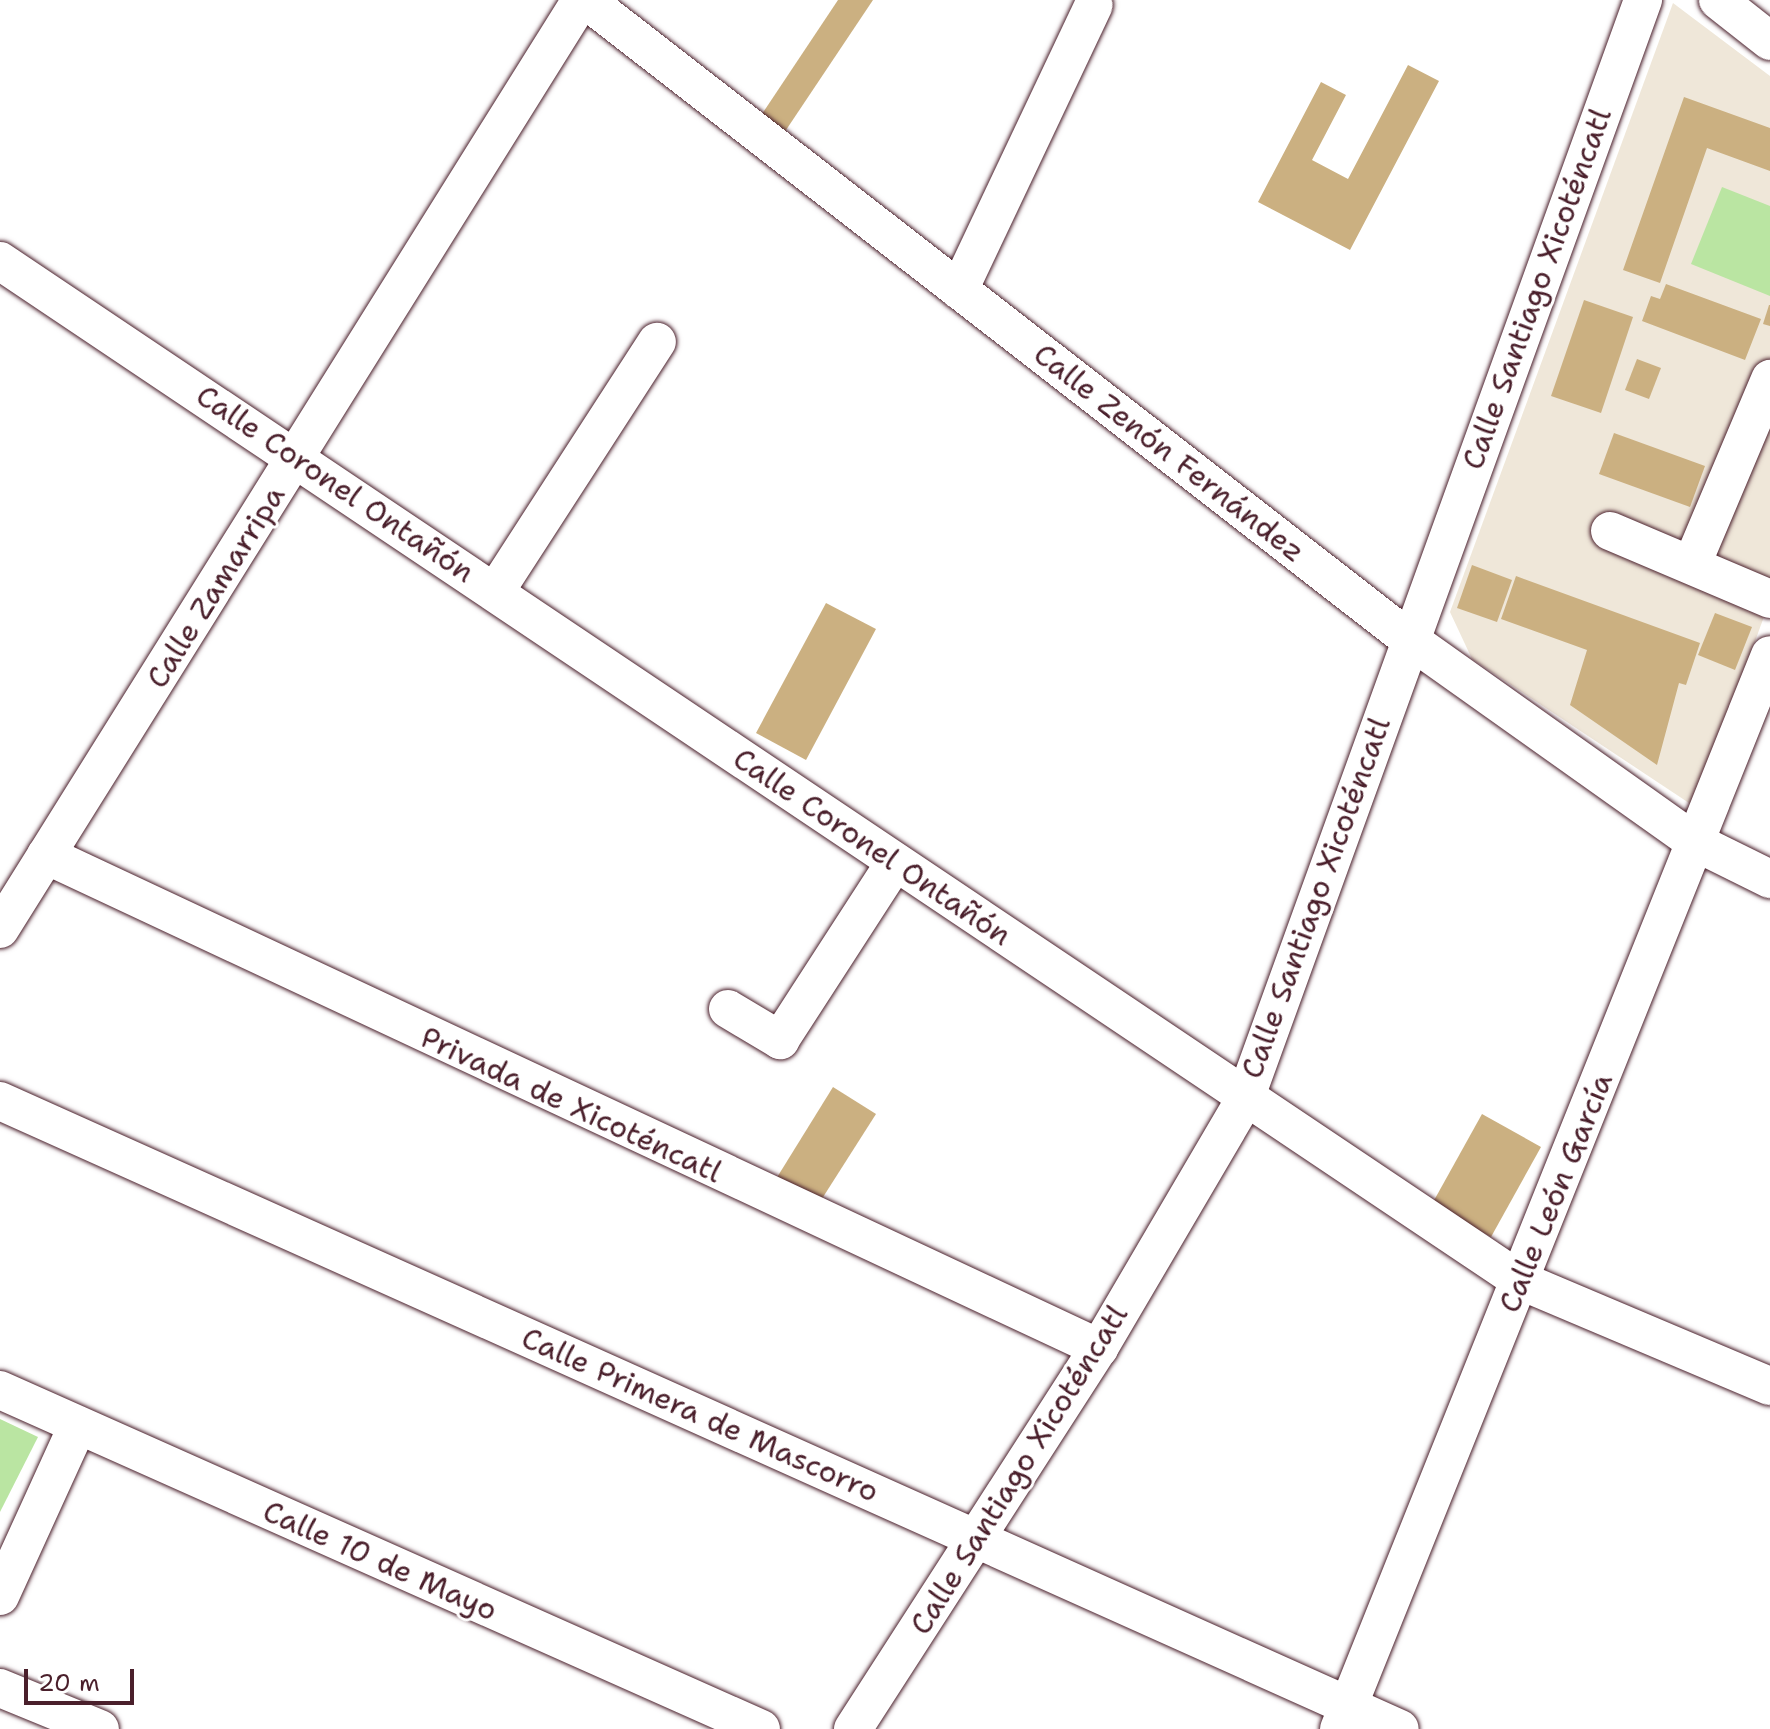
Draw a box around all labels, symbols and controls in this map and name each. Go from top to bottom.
street label: Calle Santiago Xicoténcatl [1455,104,1619,474]
street label: Calle Zenón Fernández [1026,336,1312,570]
street label: Calle Coronel Ontañón [189,378,481,590]
street label: Calle Zamarripa [139,479,293,695]
street label: Calle Santiago Xicoténcatl [1234,713,1398,1083]
street label: Calle Coronel Ontañón [726,741,1018,953]
street label: Privada de Xicoténcatl [415,1019,727,1191]
street label: Calle León García [1492,1068,1620,1318]
street label: Calle Santiago Xicoténcatl [903,1299,1135,1641]
street label: Calle Primera de Mascorro [516,1320,884,1510]
street label: Calle 10 de Mayo [257,1493,503,1629]
scale bar [28,1653,138,1703]
text: 20 m [38,1667,100,1699]

